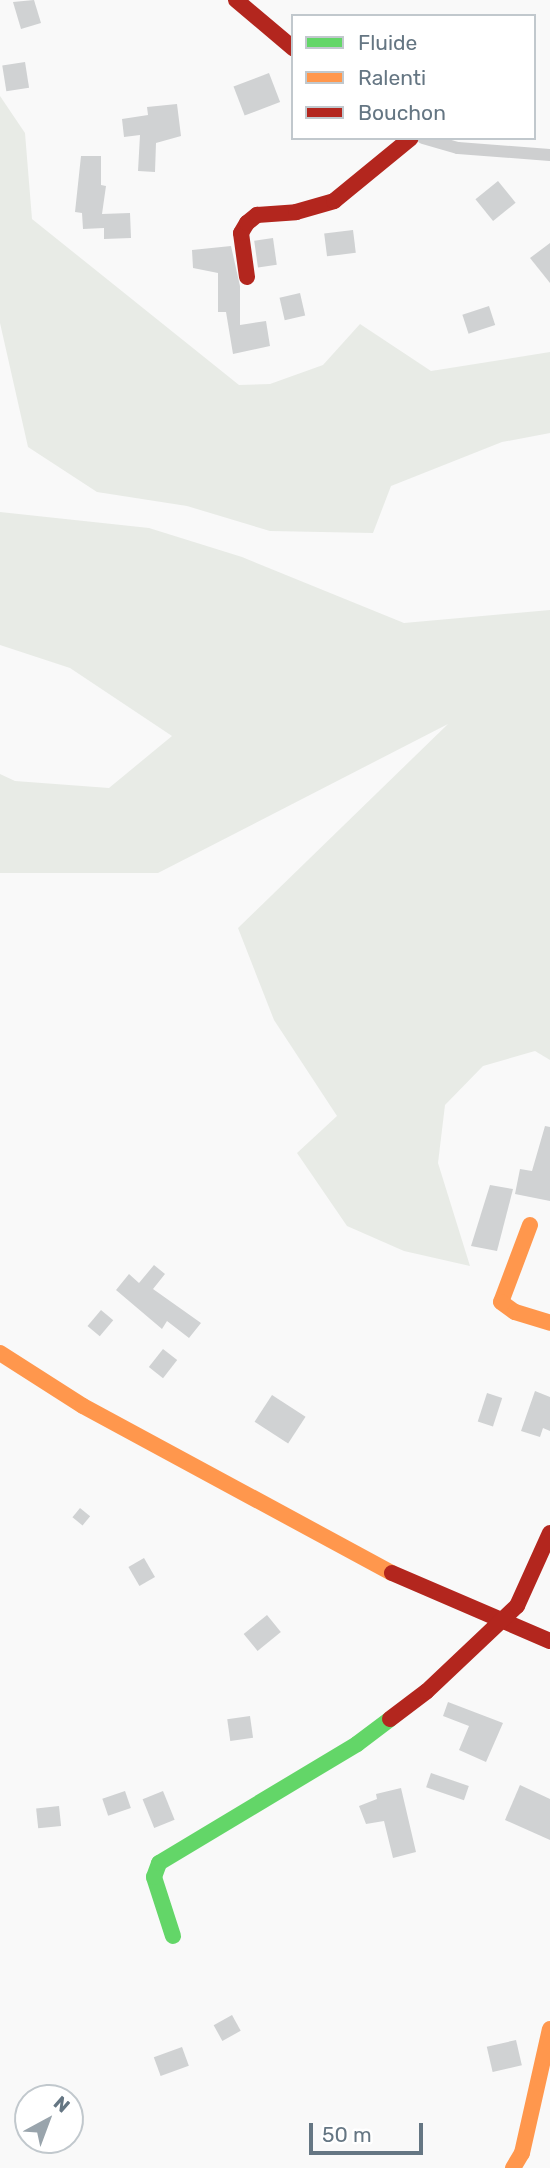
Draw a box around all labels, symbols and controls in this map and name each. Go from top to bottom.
legend [291,14,536,140]
text: Fluide [358,30,417,55]
text: Ralenti [358,65,426,90]
text: Bouchon [358,100,446,125]
north arrow [14,2084,84,2154]
text: N [49,2091,74,2117]
scale bar [312,2108,426,2152]
text: 50 m [322,2122,372,2147]

